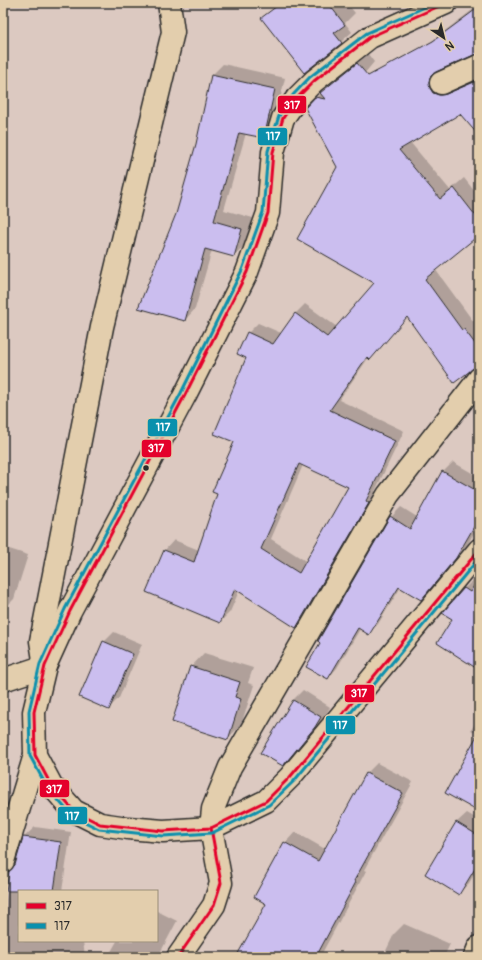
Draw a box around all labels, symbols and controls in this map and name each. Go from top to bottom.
north arrow [424,18,464,58]
text: N [442,38,456,54]
line badge: 317 [277,95,307,114]
text: 317 [284,99,300,112]
line badge: 117 [257,127,288,146]
text: 117 [266,130,280,143]
line badge: 117 [147,418,178,437]
text: 117 [156,421,170,434]
line badge: 317 [141,439,172,458]
text: 317 [148,442,164,455]
unlabelled marker [141,463,151,473]
line badge: 317 [344,684,375,703]
text: 317 [351,687,367,700]
line badge: 117 [325,715,356,735]
text: 117 [333,719,347,732]
line badge: 317 [39,779,70,798]
text: 317 [46,783,62,796]
line badge: 117 [57,806,88,825]
text: 117 [65,810,79,823]
legend [18,890,158,942]
text: 317 [54,899,72,914]
text: 117 [54,919,70,934]

